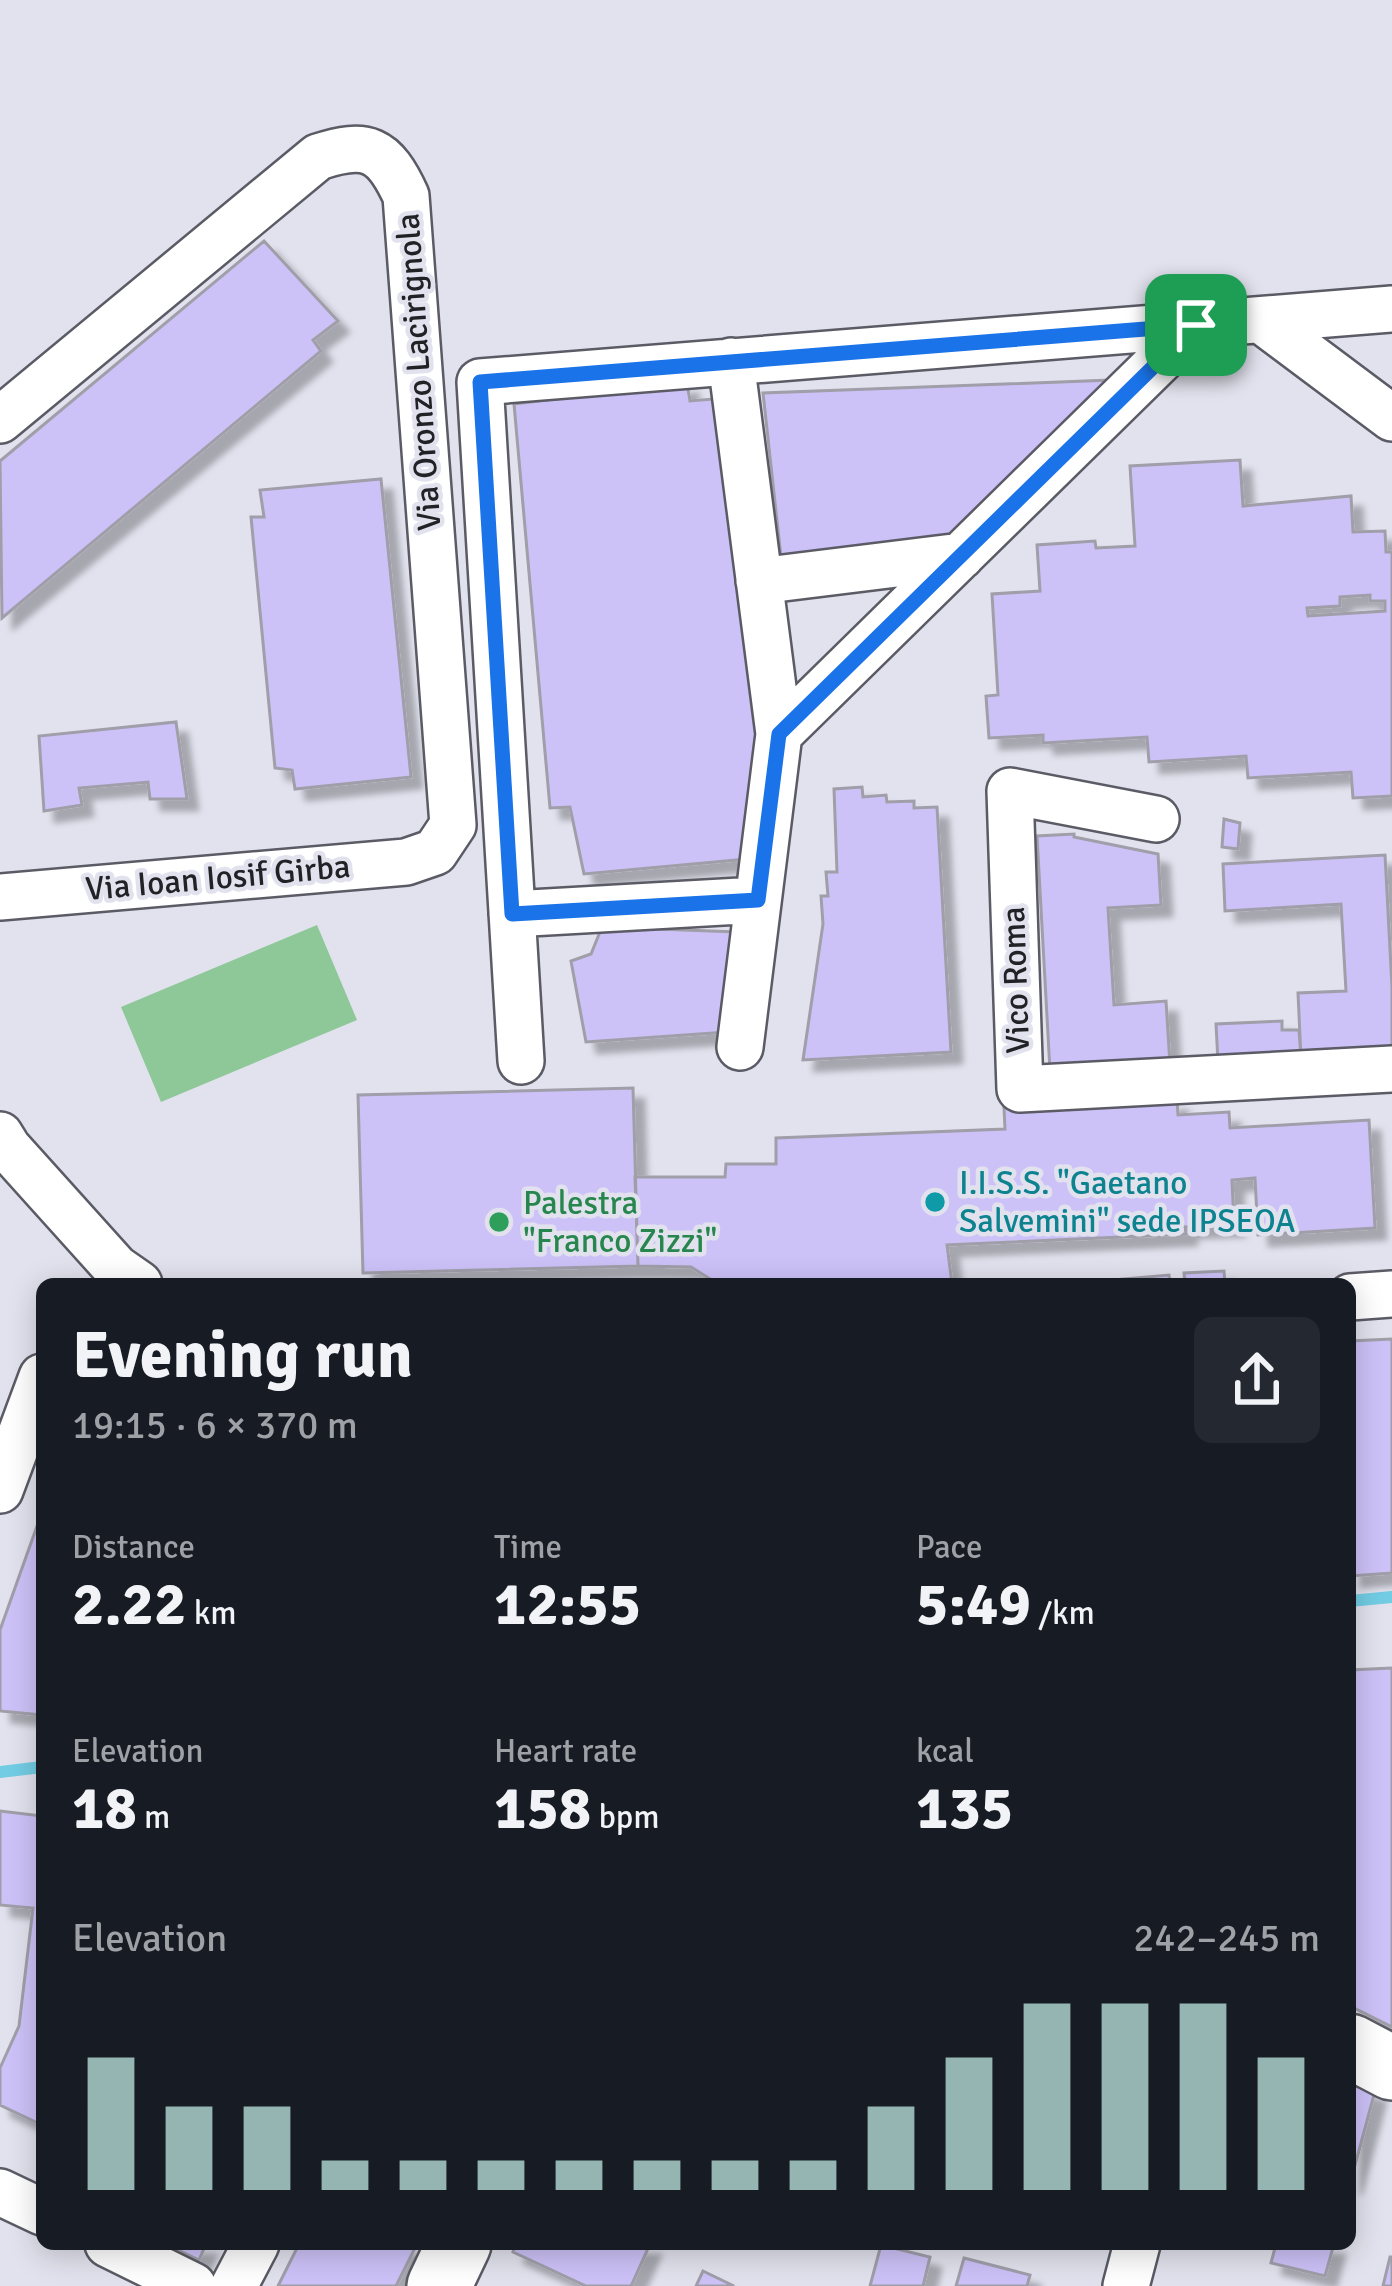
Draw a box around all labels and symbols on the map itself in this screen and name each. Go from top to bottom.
street label: Via Oronzo Lacirignola [387,212,451,532]
pin [1145,274,1247,376]
street label: Via Ioan Iosif Girba [84,846,352,910]
street label: Vico Roma [993,906,1039,1054]
place label: I.I.S.S. "Gaetano Salvemini" sede IPSEOA [959,1163,1296,1242]
place label: Palestra "Franco Zizzi" [523,1183,717,1262]
marker: I.I.S.S. "Gaetano Salvemini" sede IPSEOA [922,1189,948,1215]
marker: Palestra "Franco Zizzi" [486,1209,512,1235]

